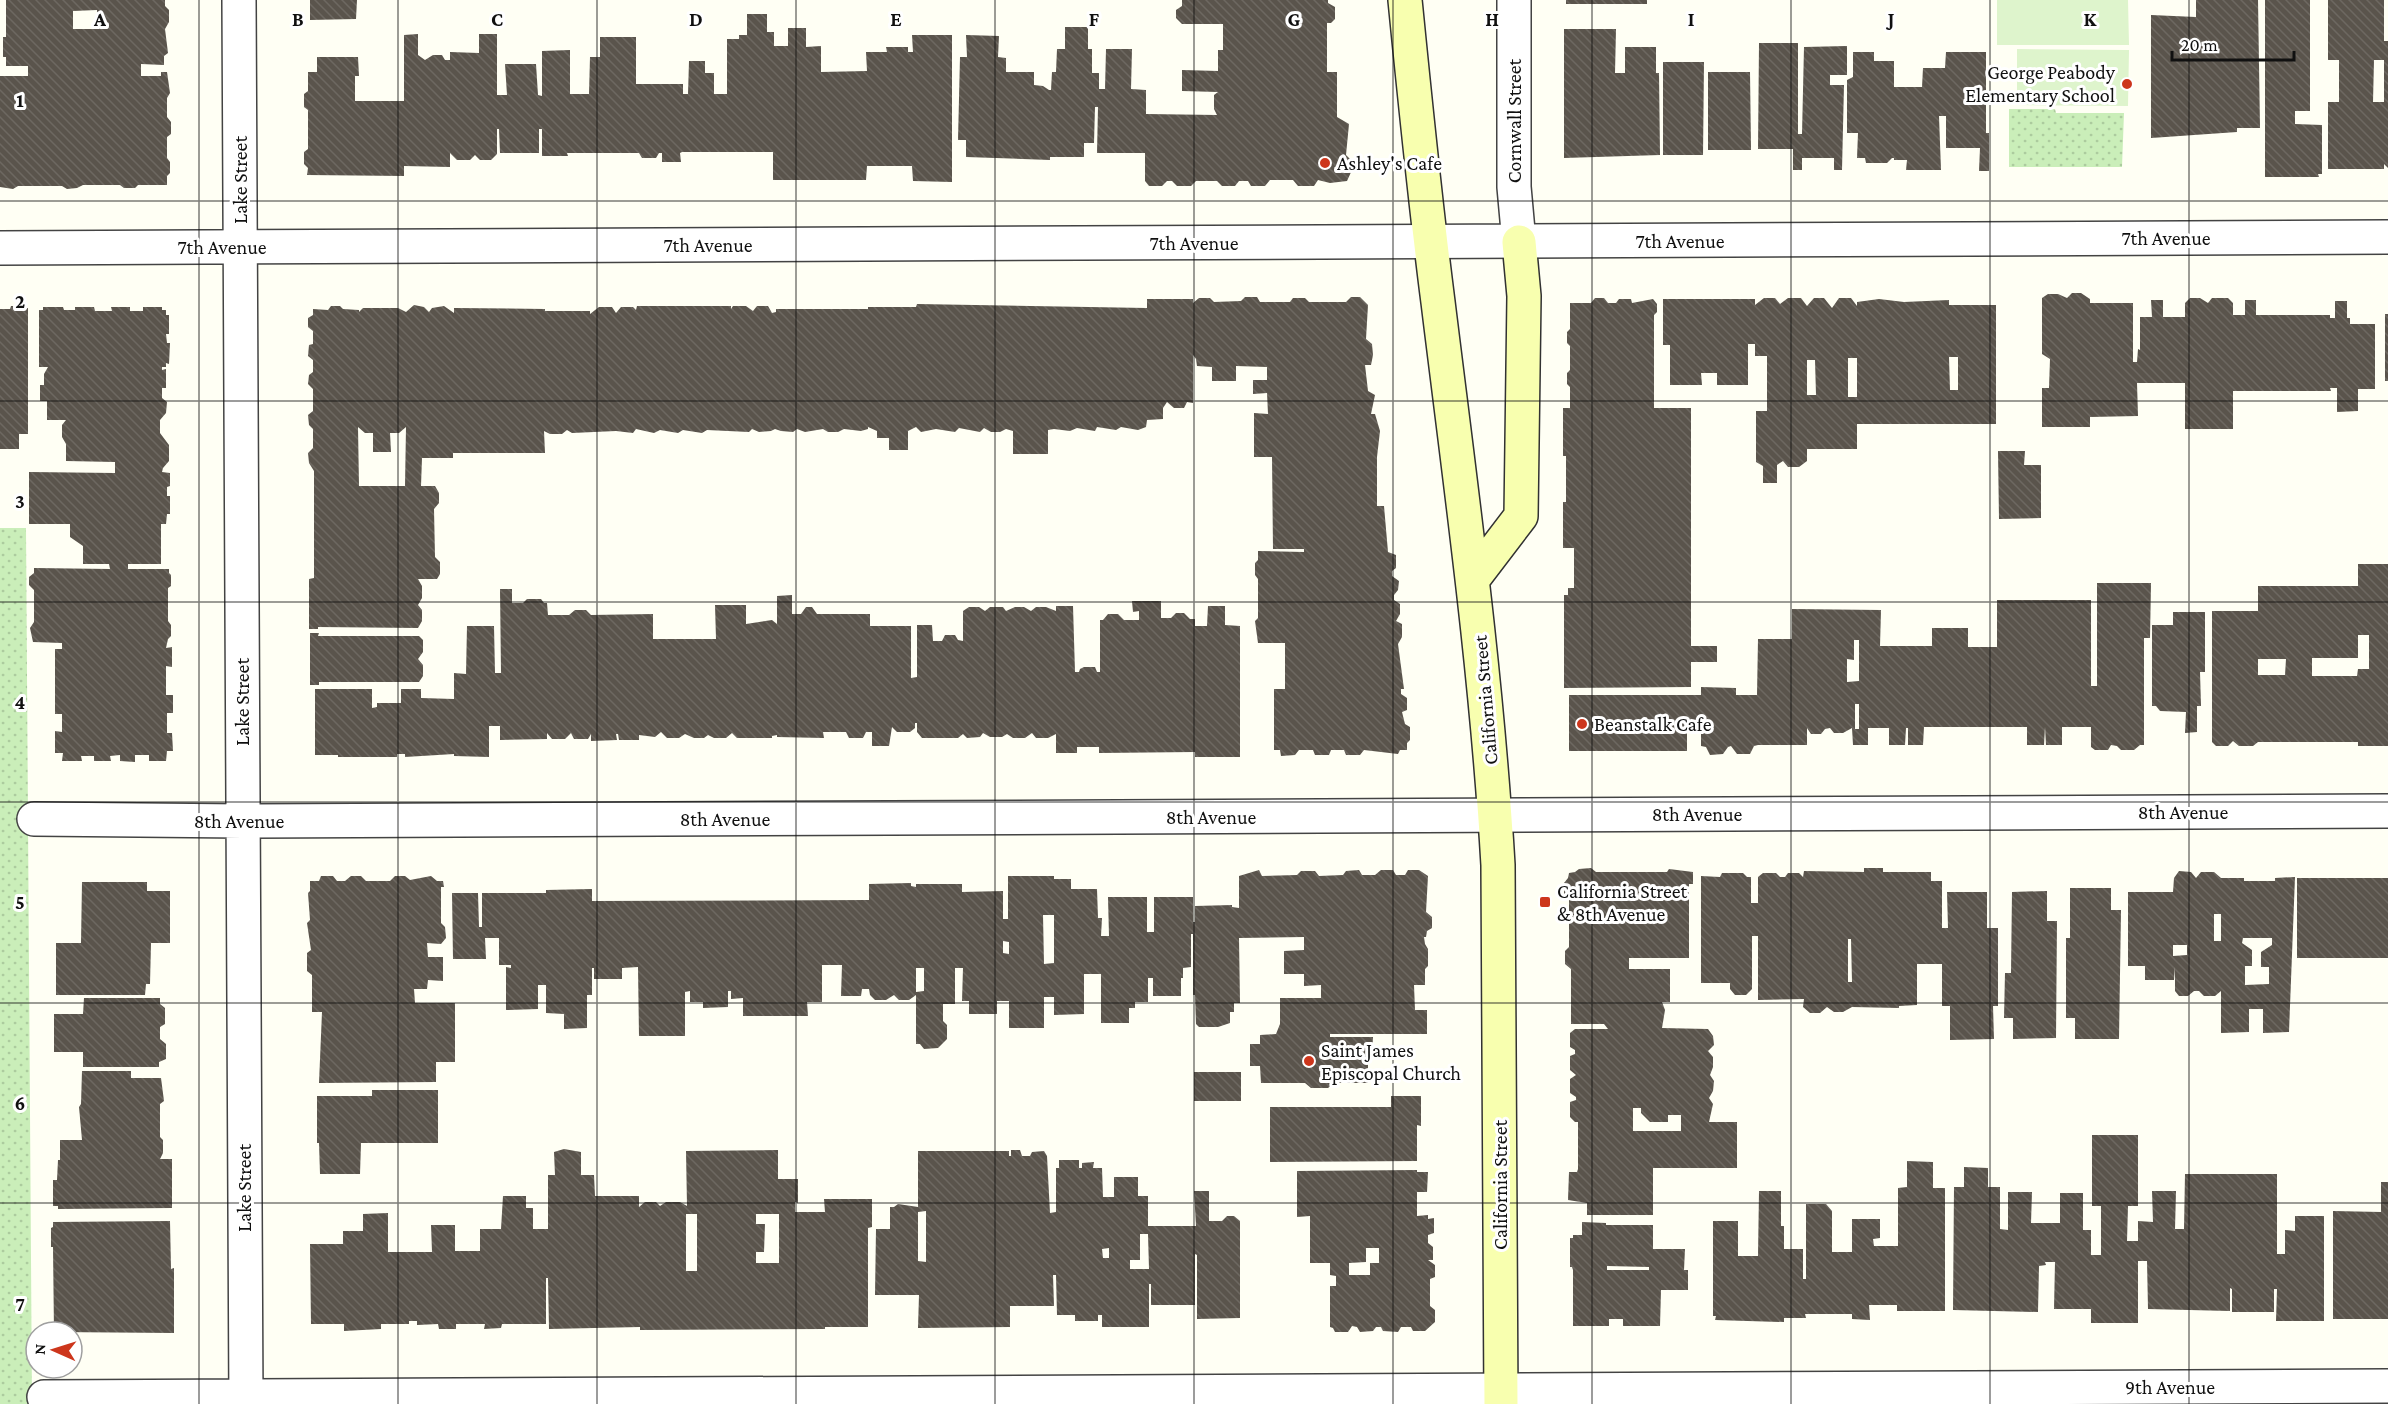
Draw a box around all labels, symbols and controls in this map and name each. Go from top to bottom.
text: A [93,8,107,30]
text: B [292,8,304,30]
text: C [491,8,503,30]
text: D [689,8,703,30]
text: E [890,8,902,30]
text: F [1089,8,1100,30]
text: G [1288,8,1301,30]
text: H [1485,8,1499,30]
text: I [1688,8,1695,30]
text: J [1886,8,1895,30]
text: K [2084,8,2098,30]
scale bar [2172,24,2294,62]
text: 20 m [2181,35,2218,55]
street label: Cornwall Street [1503,58,1525,183]
place label: George Peabody Elementary School [1965,61,2116,107]
marker: George Peabody Elementary School [2120,77,2134,91]
text: 1 [16,89,24,111]
street label: Lake Street [229,136,251,224]
place label: Ashley's Cafe [1337,152,1442,175]
marker: Ashley's Cafe [1318,156,1332,170]
street label: 7th Avenue [2121,227,2211,249]
street label: 7th Avenue [1635,230,1725,252]
street label: 7th Avenue [1149,232,1239,254]
street label: 7th Avenue [663,234,753,256]
street label: 7th Avenue [177,236,267,258]
text: 2 [15,290,25,312]
text: 3 [15,490,25,512]
street label: California Street [1468,634,1502,766]
street label: Lake Street [231,658,253,746]
text: 4 [15,691,26,713]
place label: Beanstalk Cafe [1594,713,1712,735]
marker: Beanstalk Cafe [1575,717,1589,731]
street label: 8th Avenue [2138,801,2229,823]
street label: 8th Avenue [1652,803,1743,825]
street label: 8th Avenue [1166,806,1257,828]
street label: 8th Avenue [680,808,771,830]
street label: 8th Avenue [194,810,285,832]
place label: California Street & 8th Avenue [1557,880,1688,925]
text: 5 [15,891,25,913]
marker: California Street & 8th Avenue [1538,895,1552,909]
place label: Saint James Episcopal Church [1321,1039,1461,1085]
marker: Saint James Episcopal Church [1302,1054,1316,1068]
text: 6 [15,1092,25,1114]
street label: California Street [1489,1120,1511,1250]
street label: Lake Street [233,1144,255,1232]
text: 7 [15,1293,25,1315]
north arrow [24,1320,84,1380]
text: N [31,1343,48,1355]
street label: 9th Avenue [2125,1376,2215,1398]

